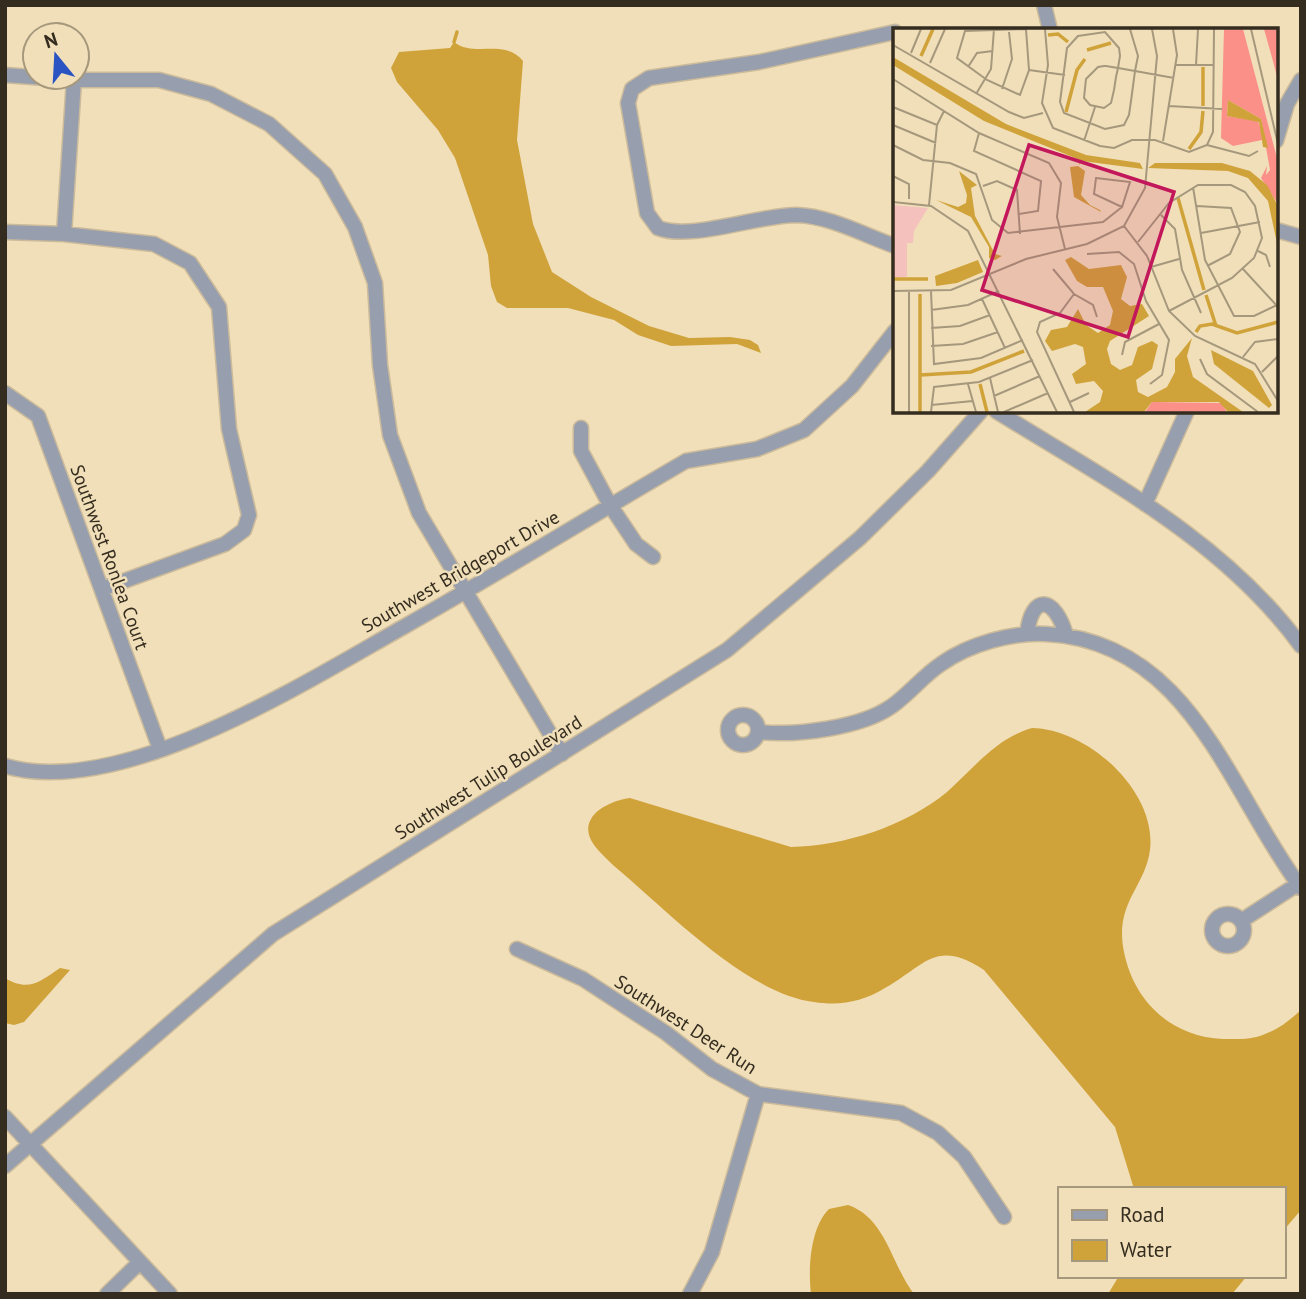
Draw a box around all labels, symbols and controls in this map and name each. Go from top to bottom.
north arrow [21,21,91,91]
text: N [41,26,60,53]
inset map [893,28,1278,413]
street label: Southwest Ronlea Court [65,461,155,653]
street label: Southwest Bridgeport Drive [357,504,563,638]
street label: Southwest Tulip Boulevard [390,710,586,844]
street label: Southwest Deer Run [610,969,762,1079]
legend [1058,1187,1285,1278]
text: Road [1120,1201,1164,1228]
text: Water [1120,1236,1172,1263]

